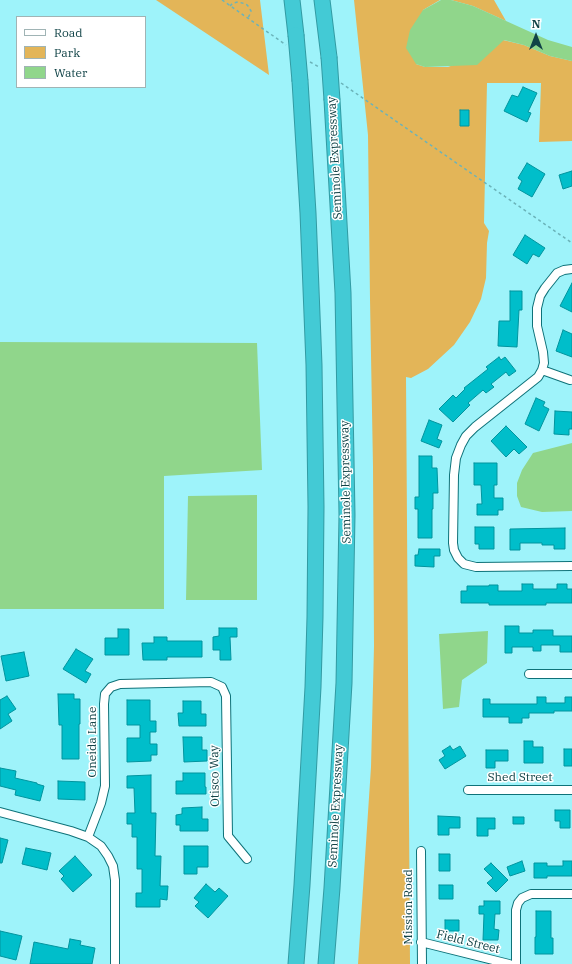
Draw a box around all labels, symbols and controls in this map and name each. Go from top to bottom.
legend [16,16,146,88]
north arrow [516,16,556,56]
text: N [532,17,540,31]
text: Road [54,25,83,40]
text: Park [54,45,80,60]
text: Water [54,65,87,80]
street label: Seminole Expressway [325,96,345,220]
street label: Seminole Expressway [338,420,354,544]
street label: Oneida Lane [86,707,100,777]
street label: Seminole Expressway [326,744,346,868]
street label: Otisco Way [207,745,223,807]
street label: Shed Street [488,771,552,785]
street label: Mission Road [402,869,416,945]
street label: Field Street [435,927,501,957]

